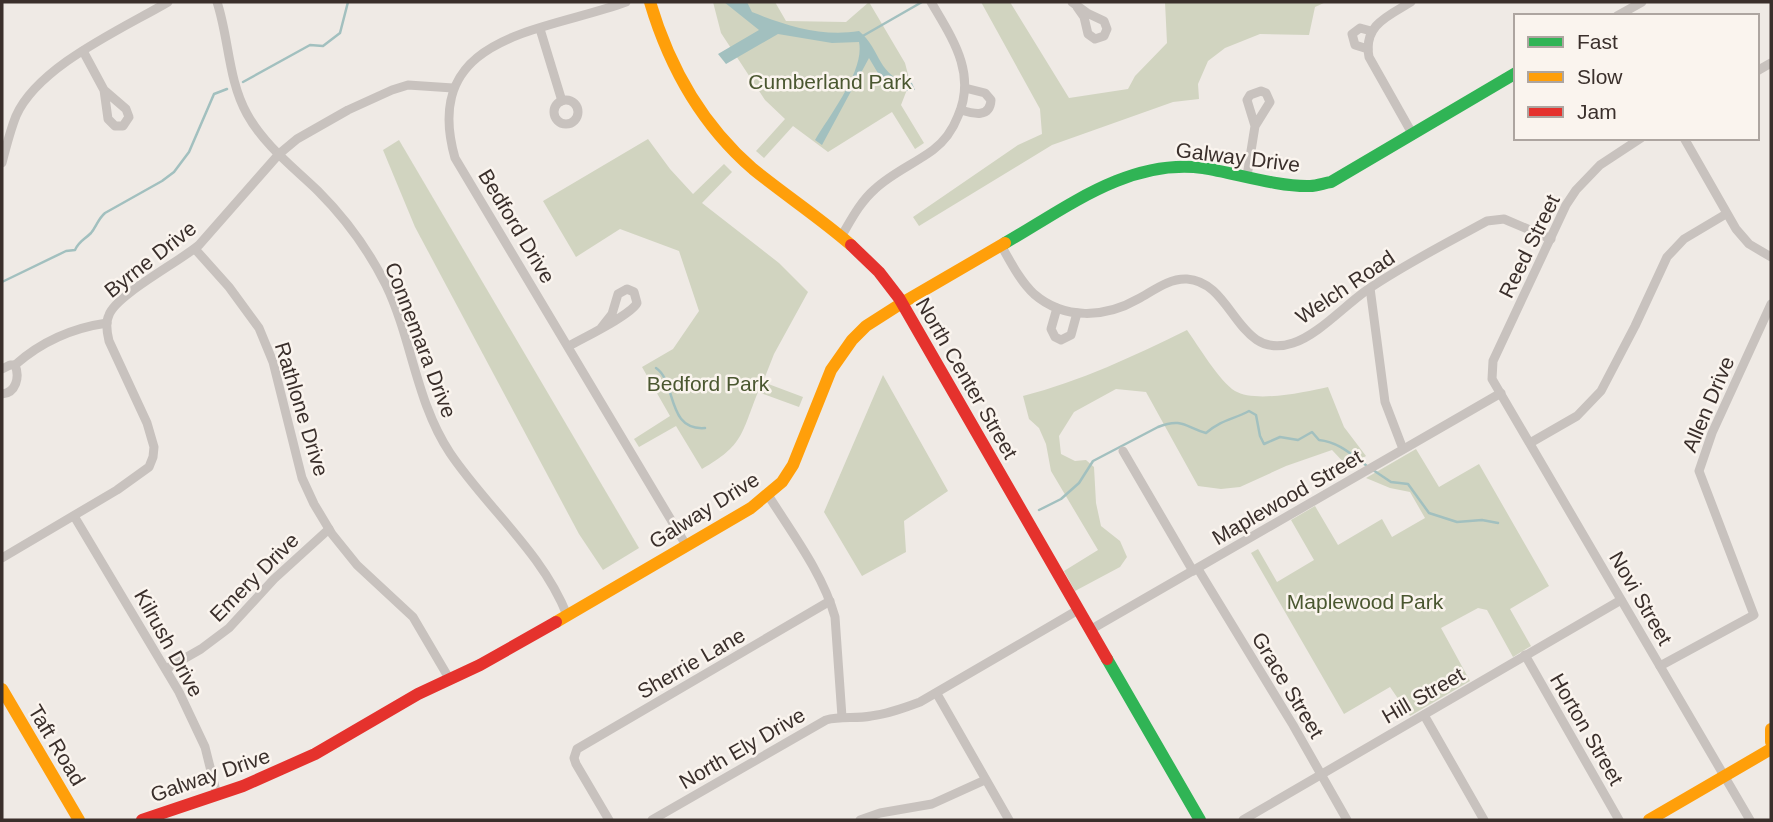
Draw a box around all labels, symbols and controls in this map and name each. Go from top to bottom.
legend [1514,14,1759,140]
text: Fast [1577,30,1618,53]
text: Slow [1577,65,1623,88]
park label: Cumberland Park [748,70,912,93]
text: Jam [1577,100,1617,123]
street label: Galway Drive [1175,138,1301,176]
street label: Bedford Drive [474,165,560,287]
street label: Reed Street [1494,190,1564,301]
street label: Byrne Drive [100,216,200,302]
street label: Welch Road [1291,246,1399,328]
street label: Connemara Drive [381,259,461,421]
street label: North Center Street [912,293,1023,463]
street label: Rathlone Drive [271,339,333,479]
street label: Allen Drive [1678,353,1738,455]
park label: Bedford Park [647,372,770,395]
street label: Maplewood Street [1208,445,1366,549]
street label: Galway Drive [645,467,763,553]
street label: Emery Drive [205,528,303,626]
street label: Novi Street [1605,547,1677,649]
street label: Kilrush Drive [130,585,208,701]
park label: Maplewood Park [1287,590,1444,613]
street label: Sherrie Lane [633,623,749,703]
street label: Grace Street [1247,628,1329,742]
street label: Hill Street [1378,662,1468,728]
street label: Horton Street [1546,669,1628,789]
street label: Taft Road [24,701,90,789]
street label: North Ely Drive [675,703,809,793]
street label: Galway Drive [147,744,273,806]

